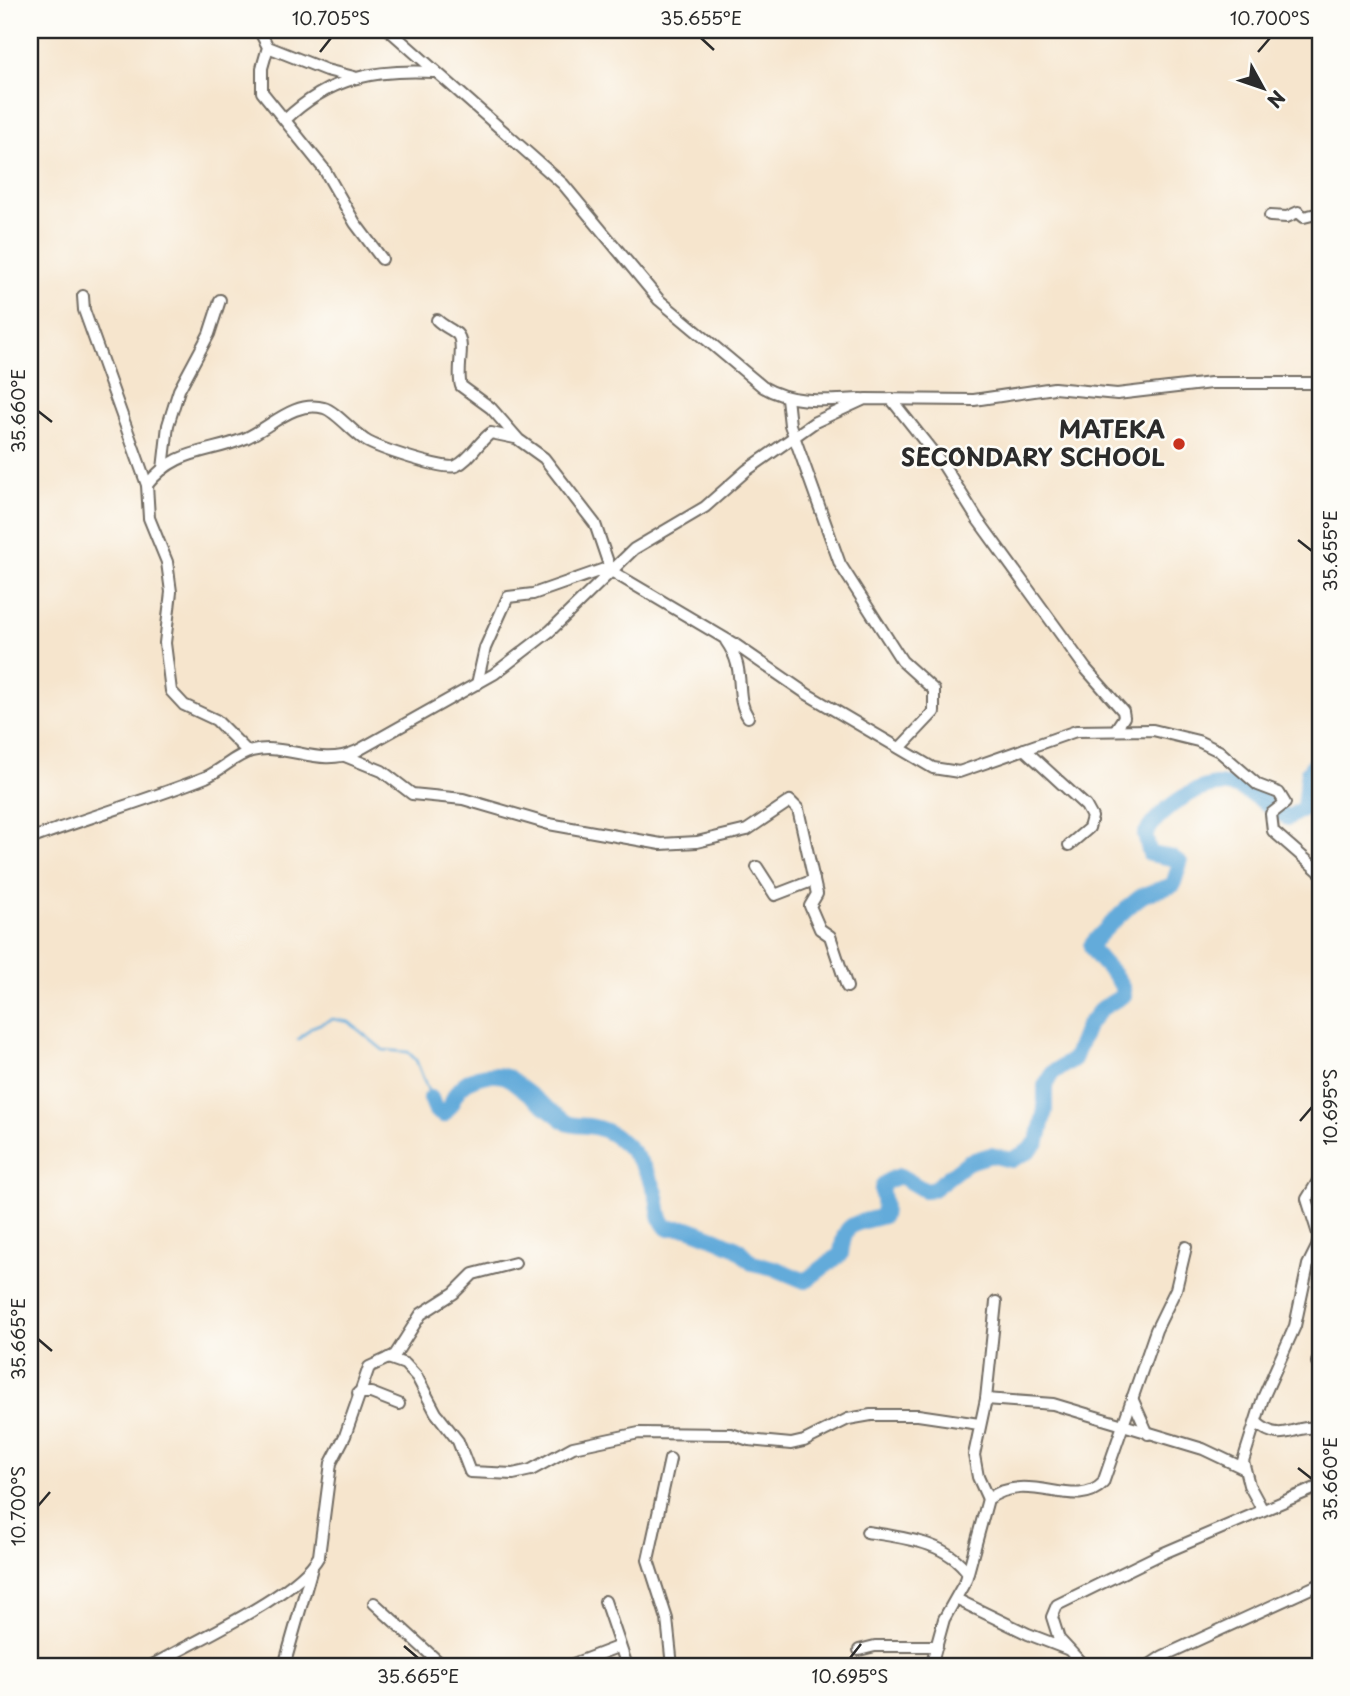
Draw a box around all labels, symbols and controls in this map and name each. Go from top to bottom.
text: 10.705°S [292,4,370,31]
text: 35.655°E [660,4,742,31]
text: 10.700°S [1230,4,1310,31]
north arrow [1228,52,1298,122]
text: N [1261,85,1292,114]
text: 35.660°E [4,369,31,453]
place label: MATEKA SECONDARY SCHOOL [901,410,1165,474]
marker: MATEKA SECONDARY SCHOOL [1171,436,1187,452]
text: 35.655°E [1316,510,1343,592]
text: 10.695°S [1316,1069,1343,1145]
text: 35.665°E [4,1298,31,1380]
text: 35.660°E [1316,1437,1343,1521]
text: 10.700°S [4,1466,31,1546]
text: 35.665°E [377,1662,459,1689]
text: 10.695°S [812,1662,888,1689]

